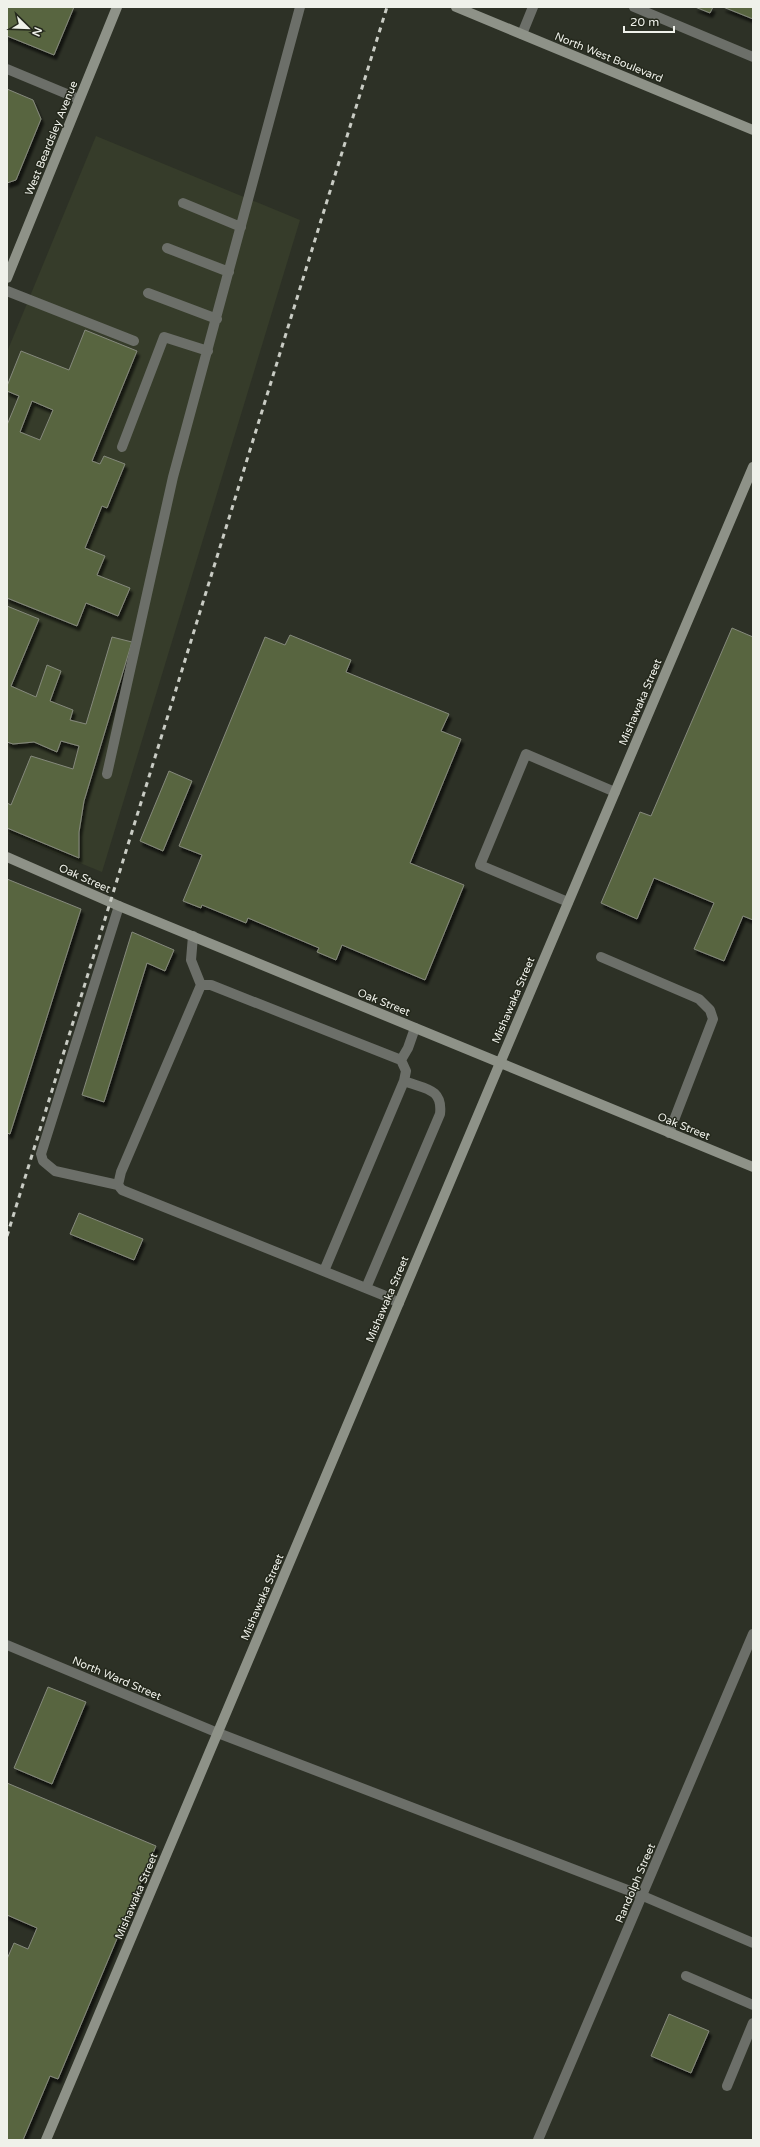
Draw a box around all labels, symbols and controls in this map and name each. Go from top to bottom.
north arrow [8,8,48,48]
scale bar [624,8,674,34]
text: 20 m [630,15,659,29]
text: N [29,25,44,38]
street label: North West Boulevard [553,30,665,85]
street label: West Beardsley Avenue [23,79,80,197]
street label: Mishawaka Street [616,657,665,747]
street label: Oak Street [57,861,113,896]
street label: Mishawaka Street [489,955,538,1045]
street label: Oak Street [356,986,412,1019]
street label: Oak Street [656,1110,712,1143]
street label: Mishawaka Street [363,1254,412,1344]
street label: Mishawaka Street [238,1552,287,1642]
street label: North Ward Street [70,1654,163,1703]
street label: Randolph Street [613,1842,658,1925]
street label: Mishawaka Street [112,1851,161,1941]

